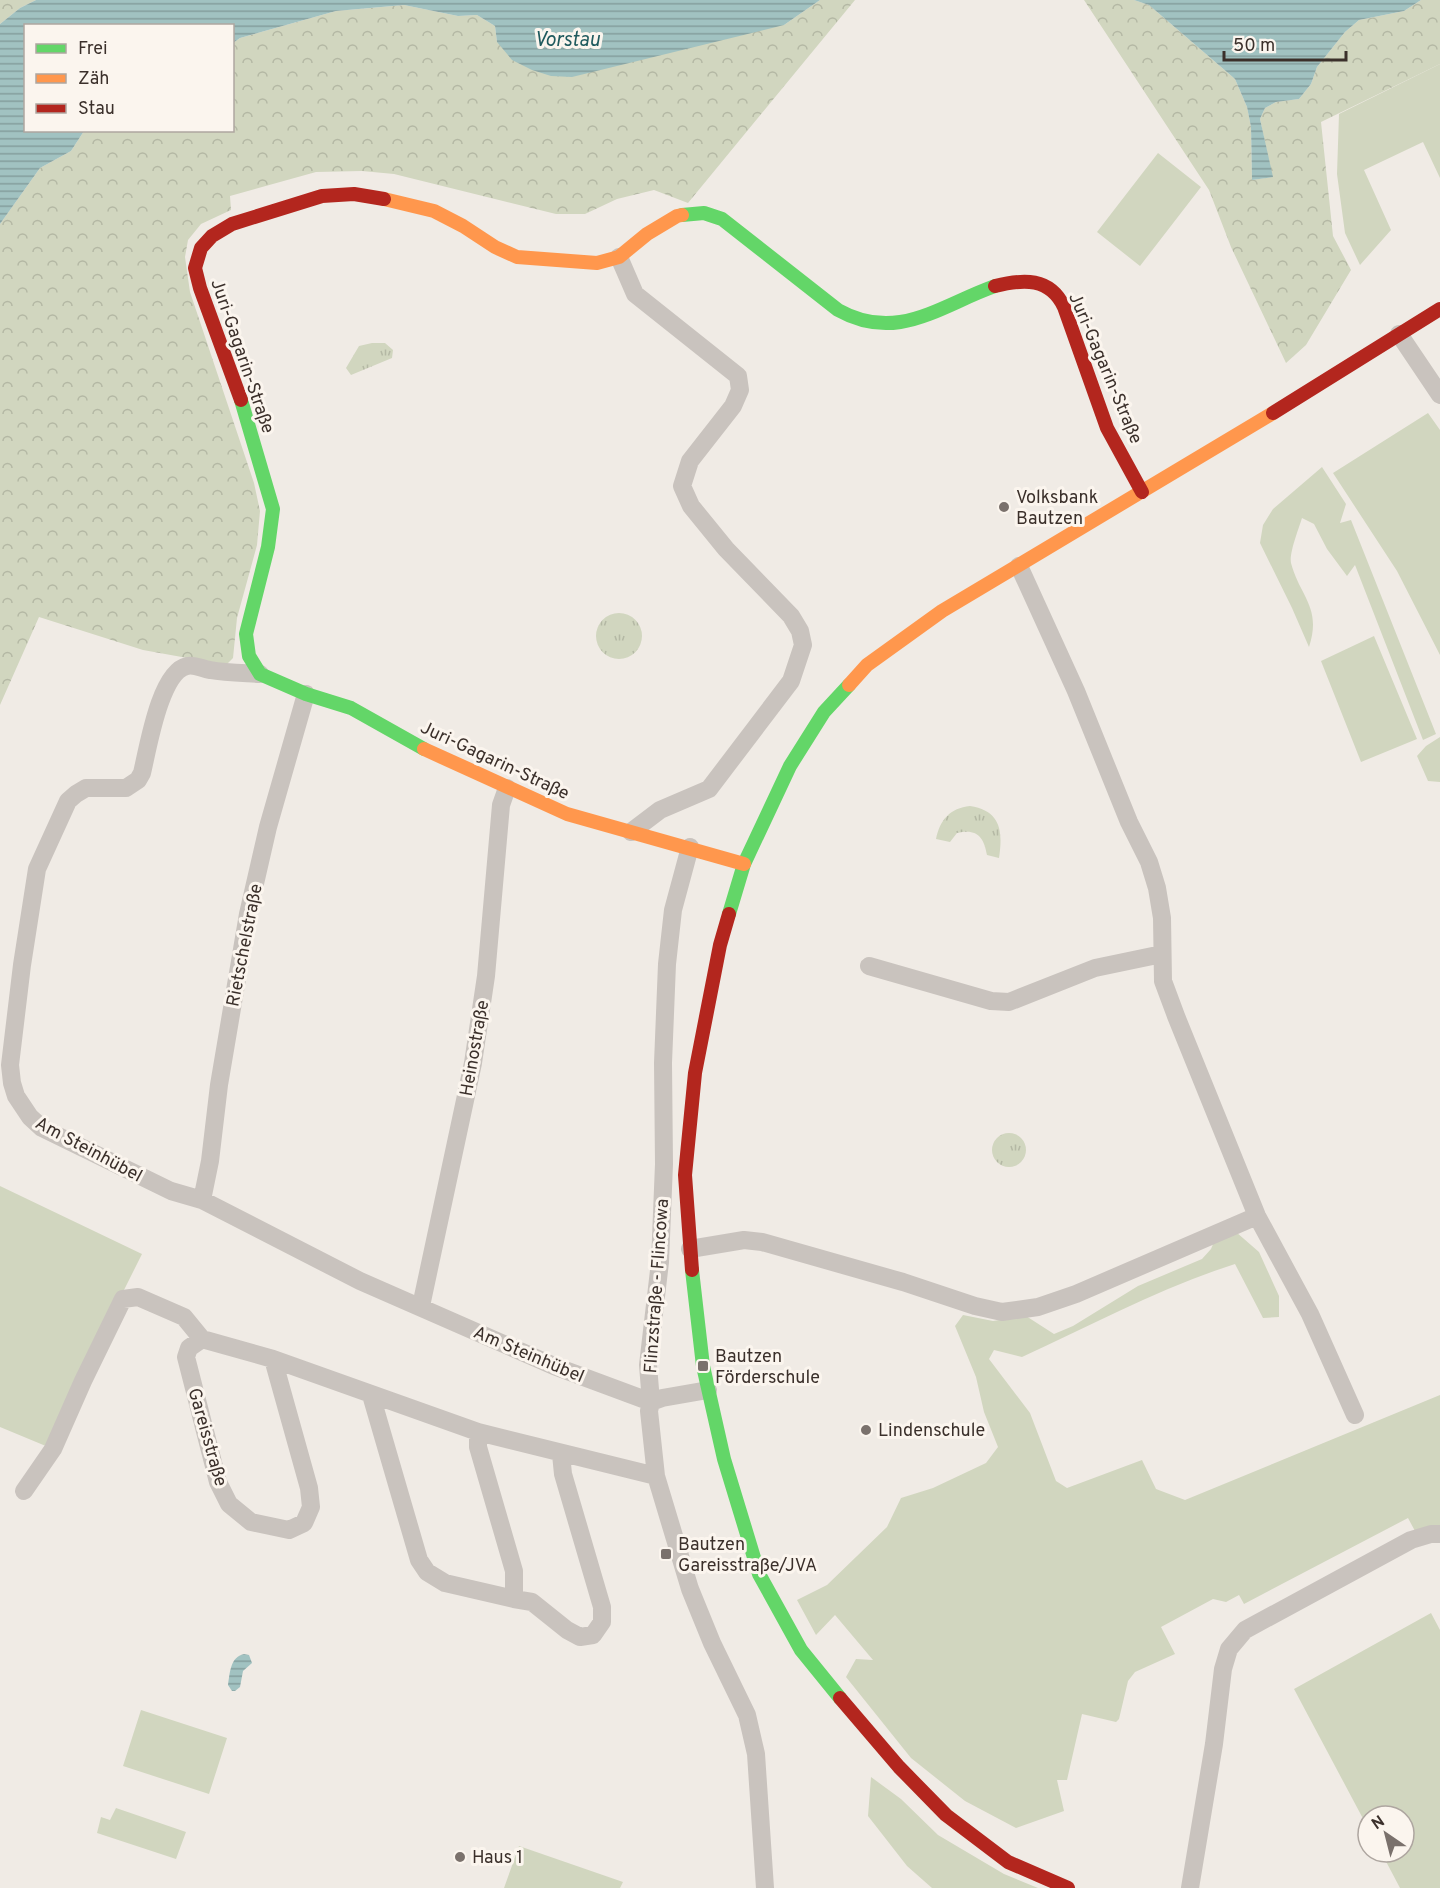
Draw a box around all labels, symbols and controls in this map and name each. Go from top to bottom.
legend [24,24,234,132]
scale bar [1224,24,1346,62]
water label: Vorstau [534,28,601,54]
text: 50 m [1233,35,1275,58]
text: Frei [78,38,108,61]
text: Zäh [78,68,109,91]
text: Stau [78,98,115,121]
street label: Juri-Gagarin-Straße [204,276,279,437]
street label: Juri-Gagarin-Straße [1062,290,1147,448]
place label: Volksbank Bautzen [1016,487,1098,531]
marker: Volksbank Bautzen [997,500,1011,514]
street label: Juri-Gagarin-Straße [416,717,573,806]
street label: Rietschelstraße [222,882,269,1009]
street label: Heinostraße [456,998,495,1098]
street label: Am Steinhübel [31,1112,146,1188]
street label: Flinzstraße - Flincowa [640,1198,675,1374]
street label: Am Steinhübel [469,1322,587,1389]
place label: Bautzen Förderschule [715,1346,820,1390]
marker: Bautzen Förderschule [696,1359,710,1373]
street label: Gareisstraße [182,1385,232,1489]
place label: Lindenschule [878,1420,985,1443]
marker: Lindenschule [859,1423,873,1437]
place label: Bautzen Gareisstraße/JVA [678,1534,817,1578]
marker: Bautzen Gareisstraße/JVA [659,1547,673,1561]
north arrow [1356,1804,1416,1864]
text: N [1368,1812,1389,1835]
place label: Haus 1 [472,1847,523,1870]
marker: Haus 1 [453,1850,467,1864]

